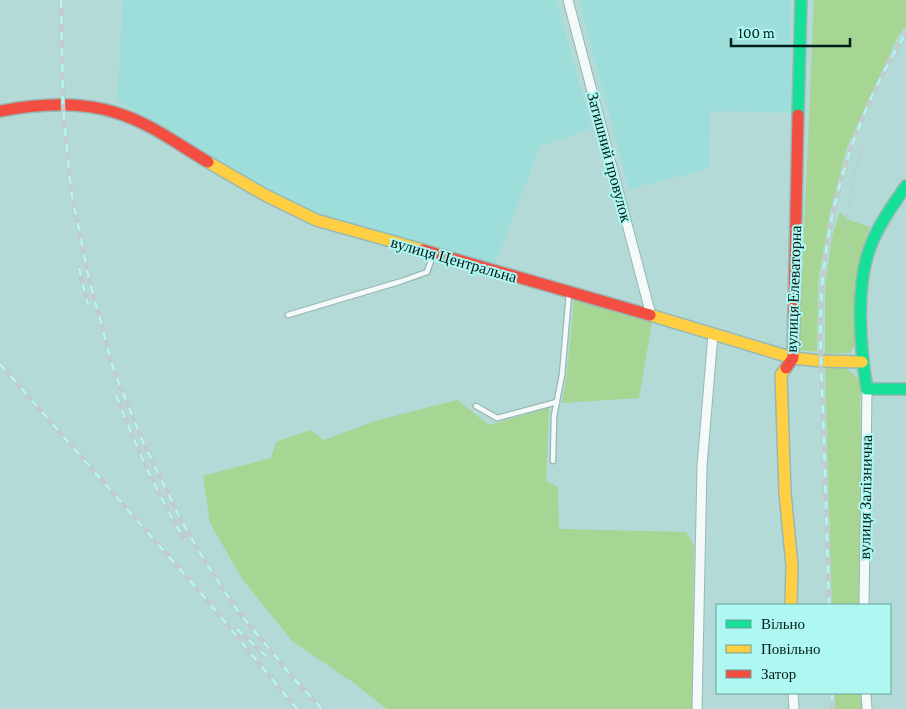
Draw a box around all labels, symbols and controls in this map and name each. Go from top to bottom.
scale bar [731,15,850,47]
text: 100 m [738,25,775,41]
street label: Затишний провулок [583,90,635,224]
street label: вулиця Елеваторна [783,225,805,353]
street label: вулиця Центральна [389,233,519,287]
street label: вулиця Залізнична [856,435,876,559]
legend [716,604,891,694]
text: Вільно [761,616,805,632]
text: Повільно [761,641,820,657]
text: Затор [761,666,796,682]

